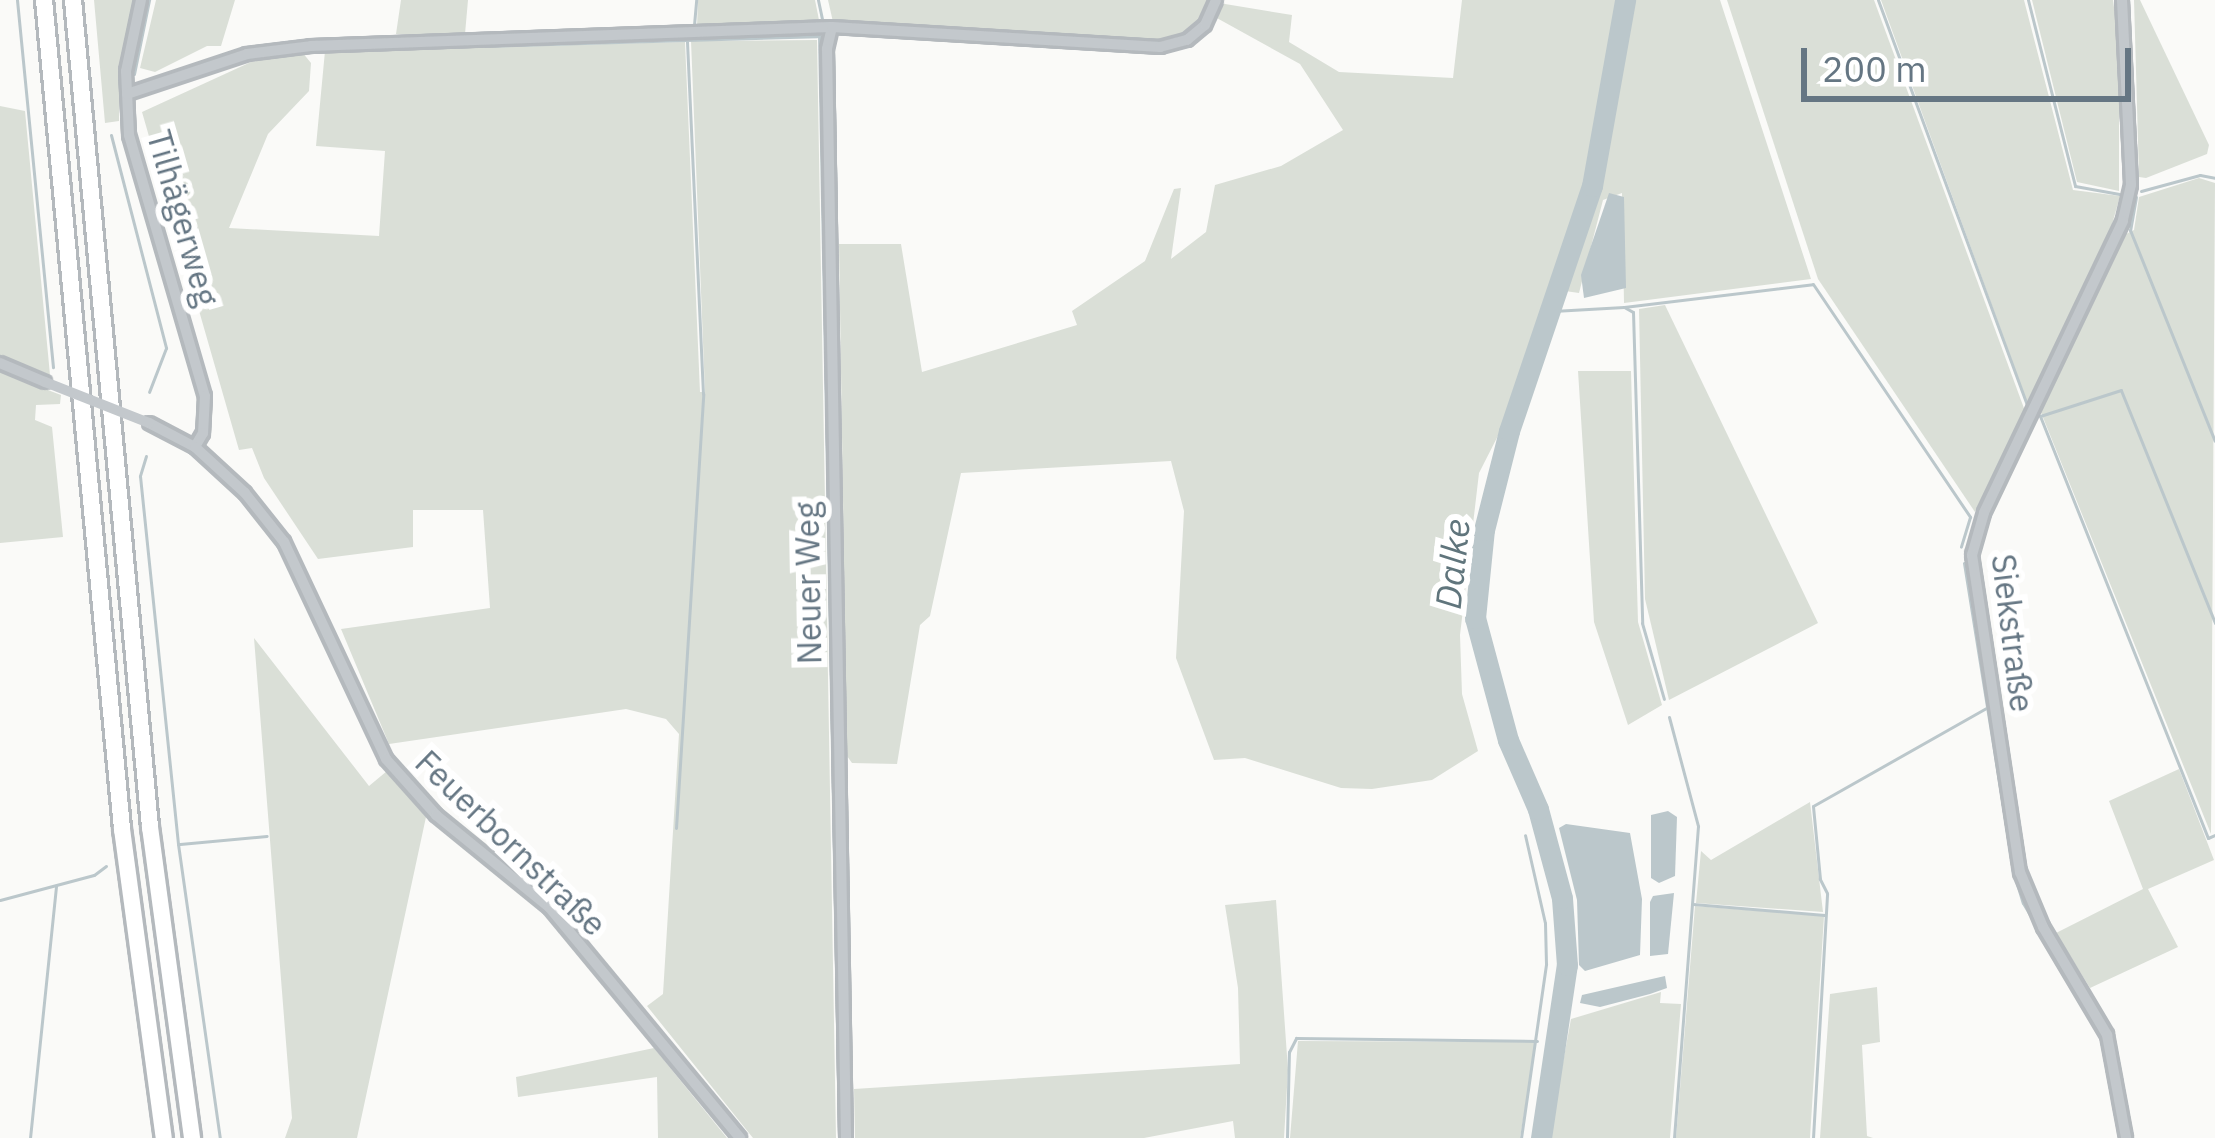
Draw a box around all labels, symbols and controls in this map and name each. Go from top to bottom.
scale bar [1807,24,2137,98]
text: 200 m [1822,45,1927,92]
street label: Tilhägerweg [139,126,227,310]
street label: Neuer Weg [787,501,829,665]
water label: Dalke [1426,517,1478,611]
street label: Siekstraße [1984,552,2042,714]
street label: Feuerbornstraße [408,742,614,944]

